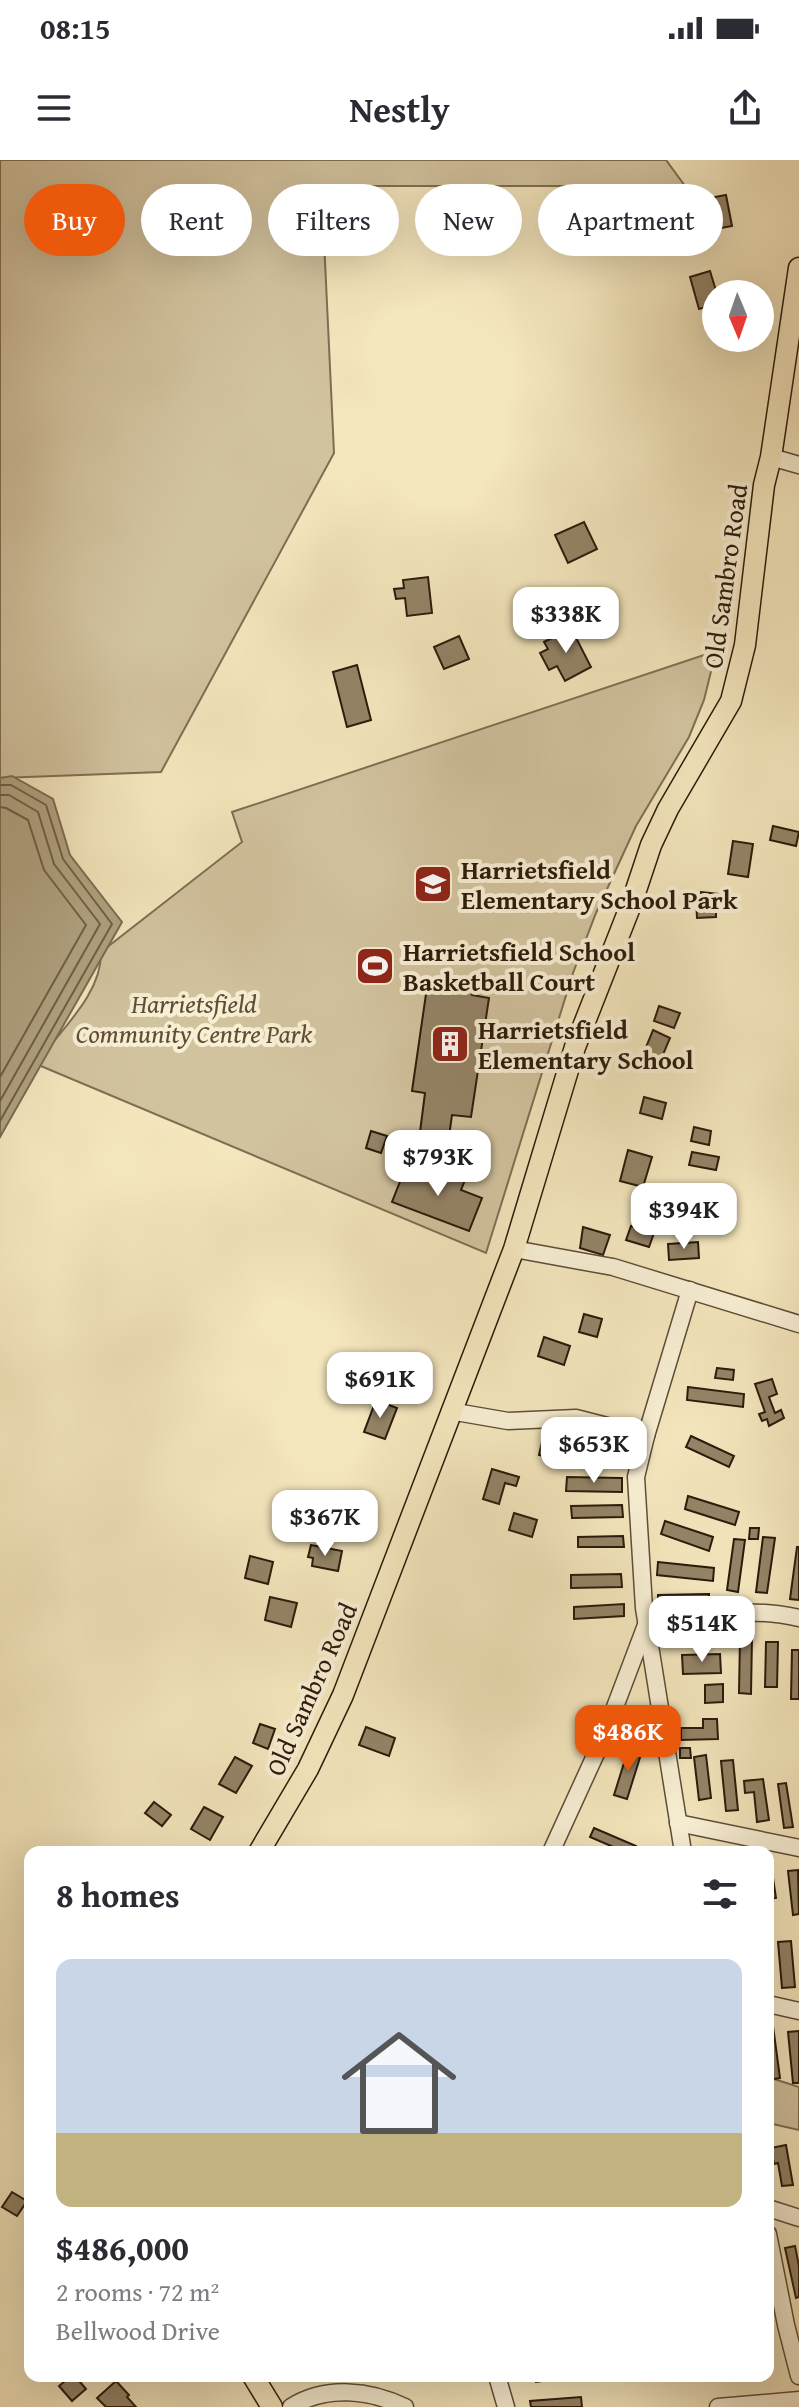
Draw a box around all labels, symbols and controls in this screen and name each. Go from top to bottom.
text: 08:15 [40,6,111,50]
text: Nestly [349,82,450,135]
icon: menu [32,86,76,130]
icon: share [723,86,767,130]
chip: Buy [24,184,125,256]
chip: Rent [141,184,252,256]
chip: Filters [268,184,399,256]
chip: New [415,184,522,256]
chip: Apartment [538,184,723,256]
north arrow [702,280,774,352]
map controls [702,280,774,352]
street label: Old Sambro Road [693,481,757,671]
pin: $338K [510,587,622,655]
text: $338K [531,593,601,632]
place label: Harrietsfield Elementary School Park [461,850,738,919]
school or university icon: Harrietsfield Elementary School Park [412,863,454,905]
place label: Harrietsfield School Basketball Court [403,932,635,1001]
sports icon: Harrietsfield School Basketball Court [354,945,396,987]
park label: Harrietsfield Community Centre Park [76,984,312,1053]
place label: Harrietsfield Elementary School [478,1010,694,1079]
building icon: Harrietsfield Elementary School [429,1023,471,1065]
pin: $793K [382,1130,494,1198]
text: $793K [403,1136,473,1175]
pin: $394K [628,1183,740,1251]
text: $394K [649,1189,719,1228]
pin: $691K [324,1352,436,1420]
text: $691K [345,1358,415,1397]
pin: $653K [538,1417,650,1485]
text: $653K [559,1423,629,1462]
pin: $367K [269,1490,381,1558]
text: $367K [290,1496,360,1535]
street label: Old Sambro Road [255,1596,367,1782]
pin: $514K [646,1596,758,1664]
text: $514K [667,1602,737,1641]
pin: $486K [572,1705,684,1773]
text: $486K [593,1711,663,1750]
text: 8 homes [56,1870,180,1919]
icon: filters [698,1872,742,1916]
icon: home [327,2011,471,2155]
text: $486,000 [56,2223,189,2272]
text: 2 rooms · 72 m² [56,2272,219,2311]
text: Bellwood Drive [56,2311,220,2350]

